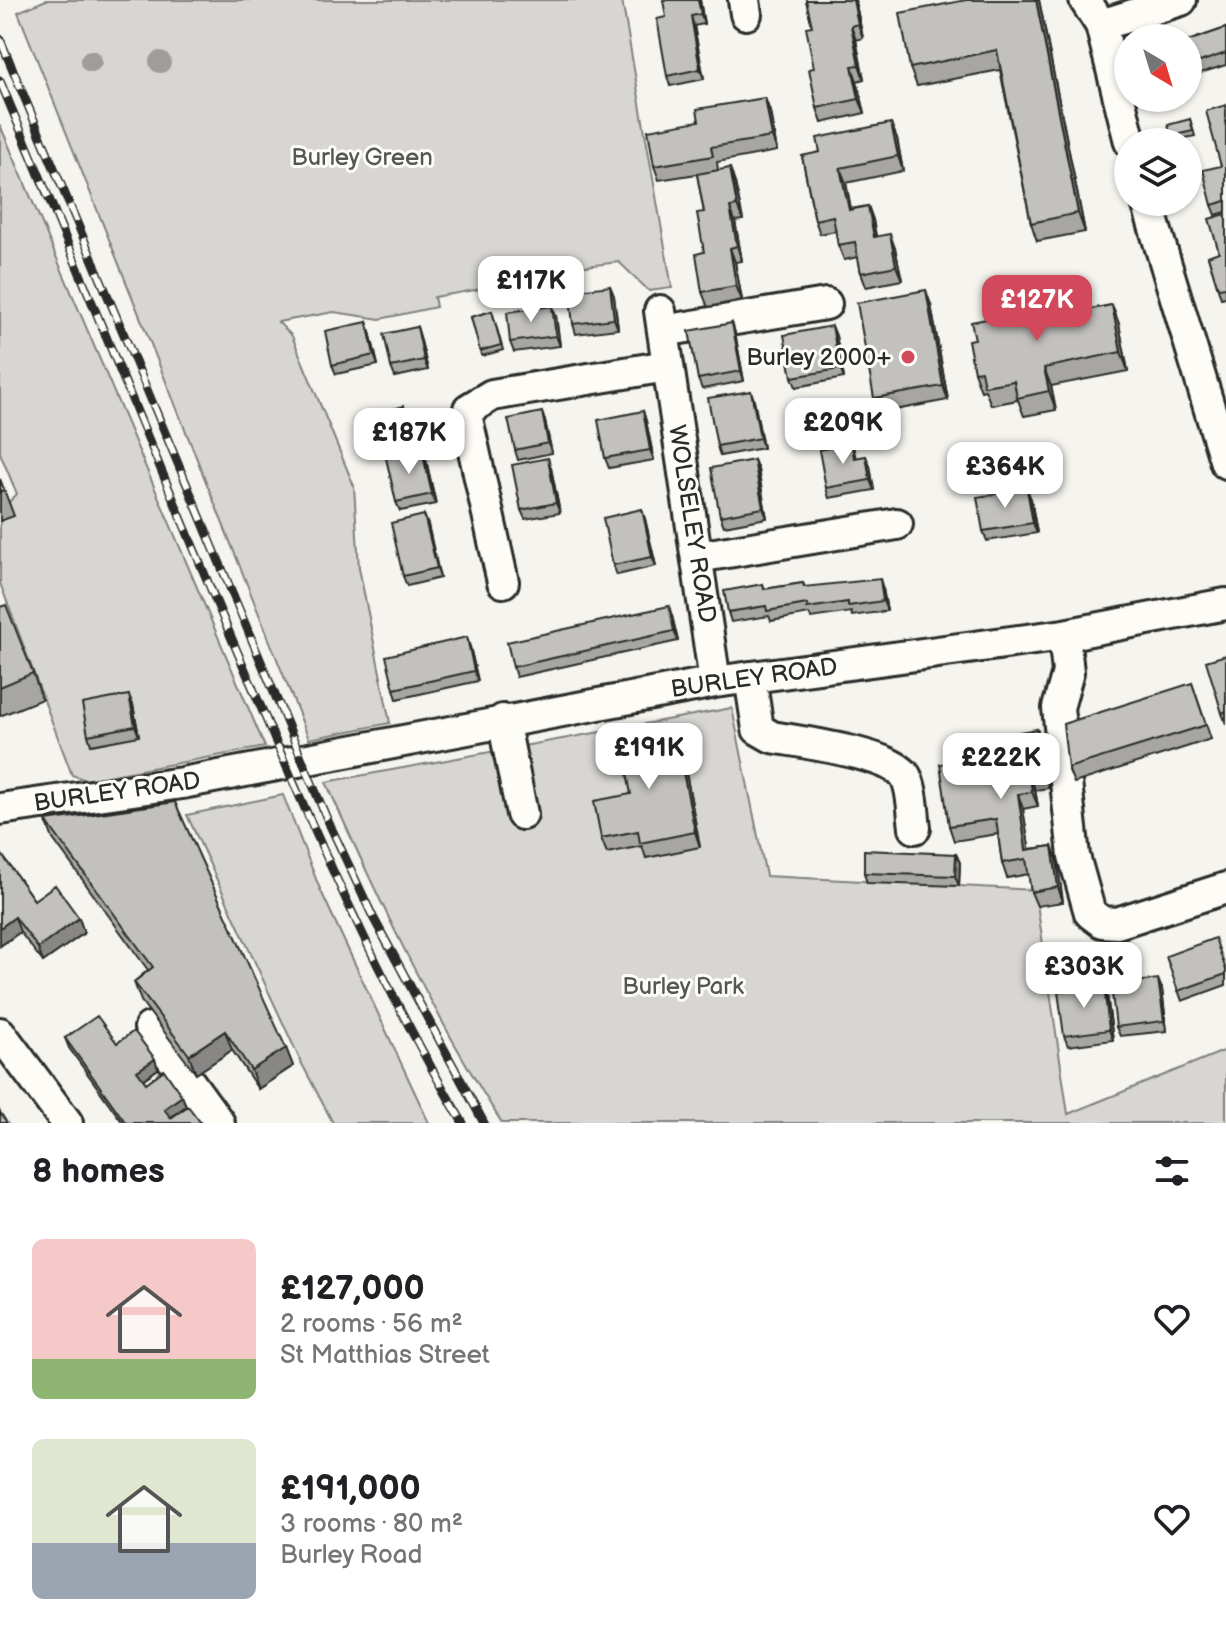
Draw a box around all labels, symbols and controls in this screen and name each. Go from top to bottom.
north arrow [1114,24,1202,112]
map controls [1114,24,1202,216]
button: layers [1114,128,1202,216]
park label: Burley Green [291,143,433,172]
pin: £117K [475,256,587,324]
text: £117K [496,266,566,297]
pin: £127K [981,275,1093,343]
text: £127K [1000,285,1074,316]
place label: Burley 2000+ [746,343,892,372]
marker: Burley 2000+ [899,348,917,366]
pin: £209K [787,398,899,466]
pin: £187K [353,408,465,476]
text: £209K [803,408,883,439]
text: £187K [372,418,446,449]
street label: WOLSELEY ROAD [662,423,722,625]
pin: £364K [949,442,1061,510]
text: £364K [965,452,1045,483]
street label: BURLEY ROAD [669,652,839,704]
pin: £191K [593,723,705,791]
text: £191K [614,733,684,764]
pin: £222K [945,733,1057,801]
text: £222K [961,743,1041,774]
street label: BURLEY ROAD [32,766,202,818]
pin: £303K [1028,942,1140,1010]
text: £303K [1044,952,1124,983]
park label: Burley Park [622,972,744,1001]
icon: filters [1150,1149,1194,1193]
text: 8 homes [32,1151,165,1192]
text: £127,000 [280,1268,425,1309]
icon: home [96,1271,192,1367]
icon: heart [1150,1297,1194,1341]
text: 2 rooms · 56 m² [280,1309,463,1340]
text: St Matthias Street [280,1340,490,1371]
text: £191,000 [280,1468,421,1509]
icon: home [96,1471,192,1567]
icon: heart [1150,1497,1194,1541]
text: 3 rooms · 80 m² [280,1509,463,1540]
text: Burley Road [280,1540,422,1571]

